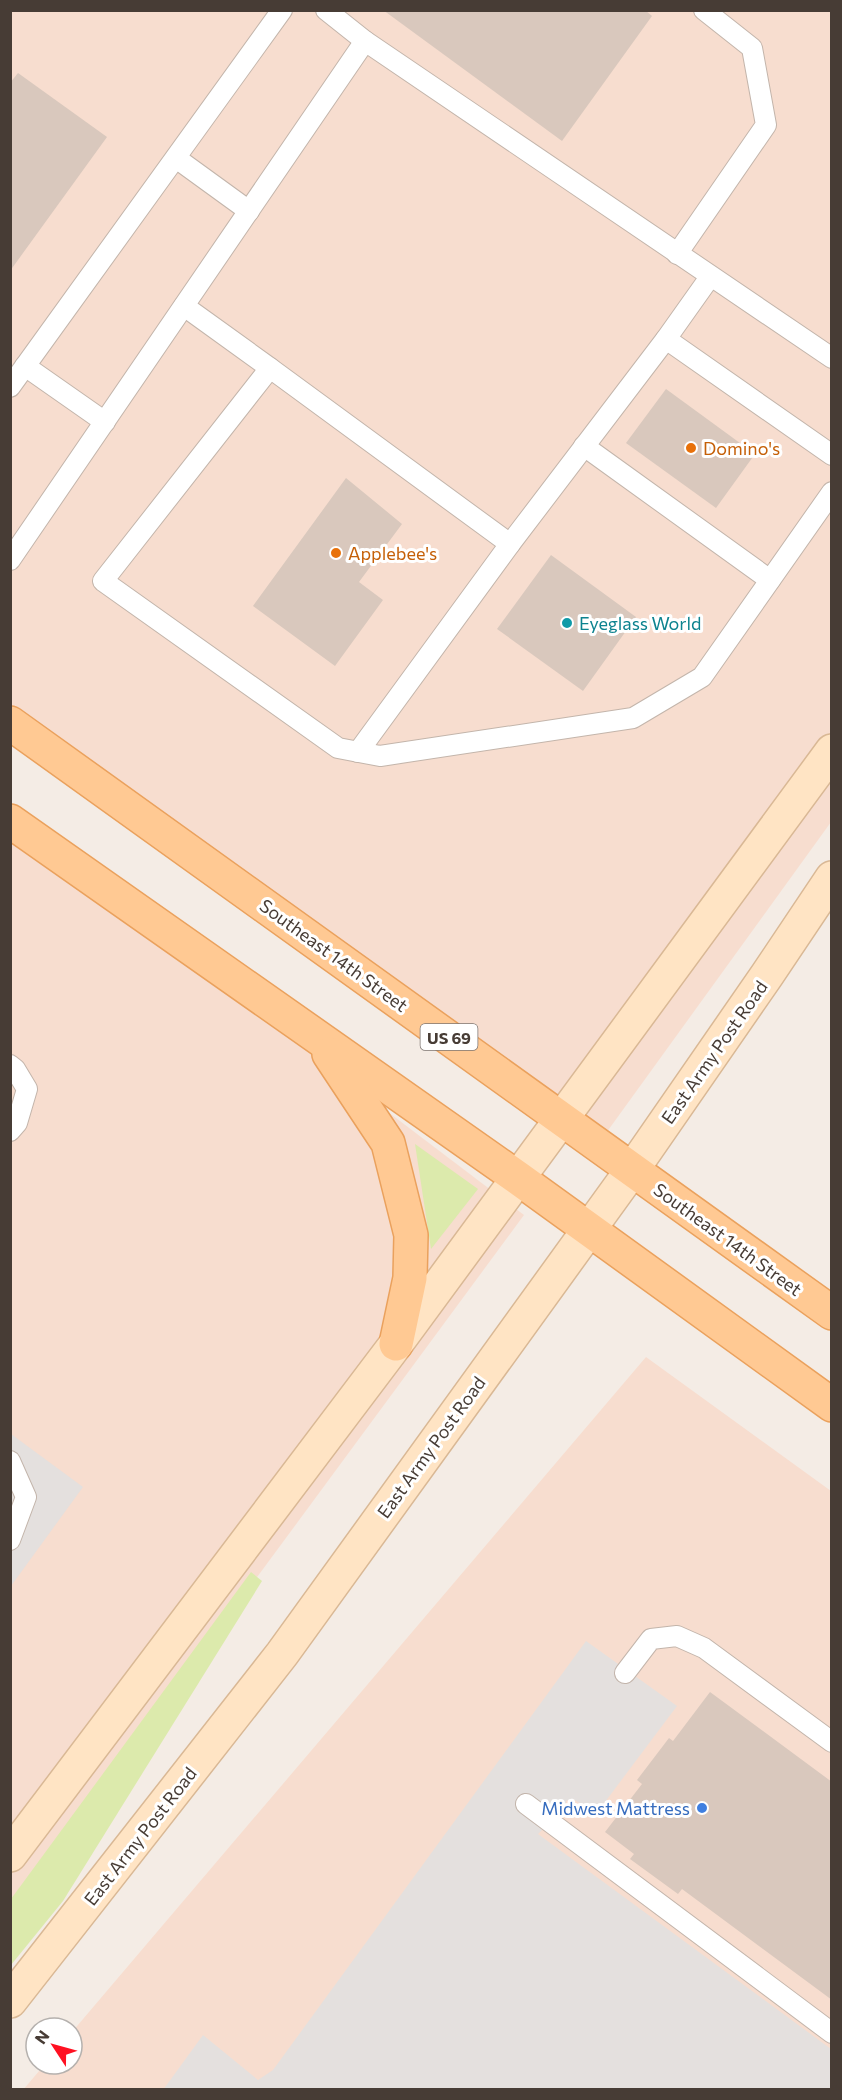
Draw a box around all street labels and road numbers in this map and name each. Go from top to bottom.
street label: Southeast 14th Street [256,894,412,1016]
street label: East Army Post Road [656,976,772,1128]
road number: US 69 [420,1024,478,1050]
street label: Southeast 14th Street [650,1178,806,1300]
street label: East Army Post Road [372,1372,490,1522]
street label: East Army Post Road [79,1762,201,1910]

